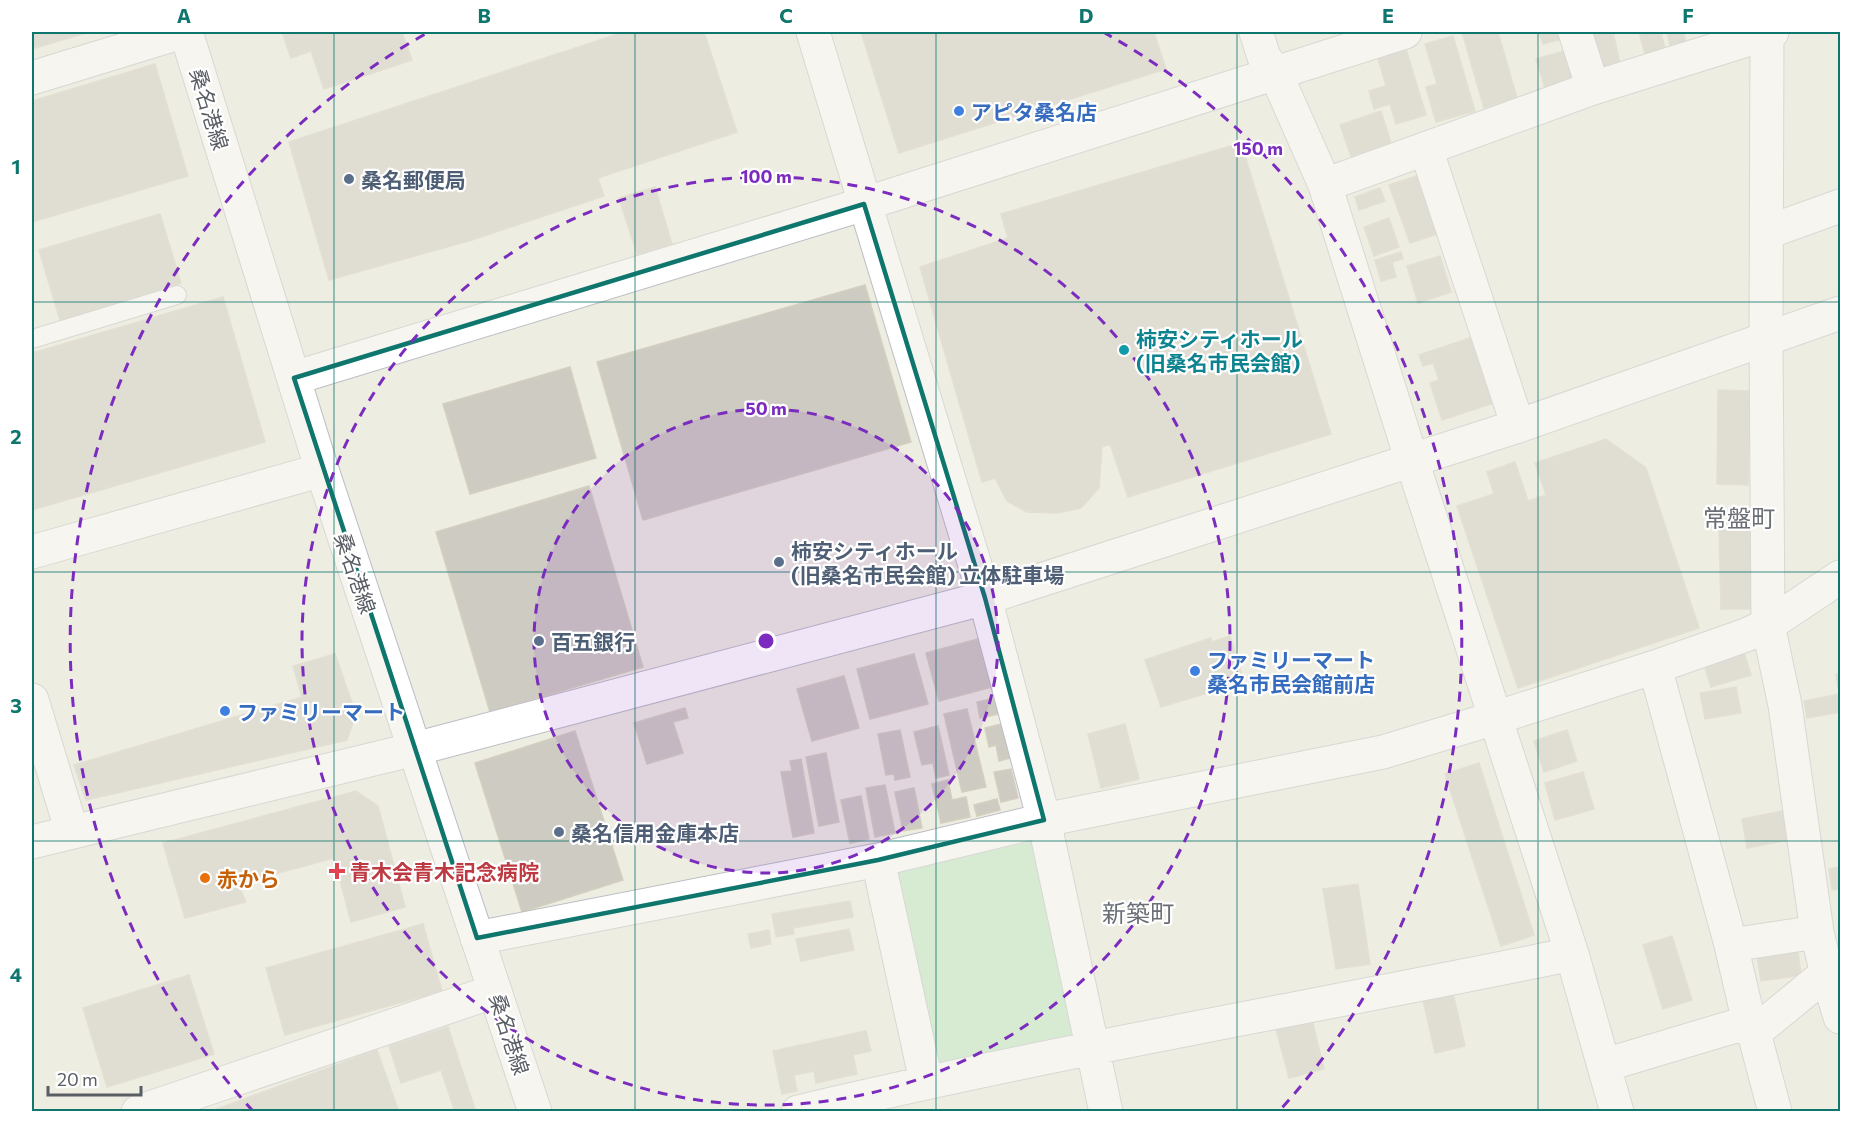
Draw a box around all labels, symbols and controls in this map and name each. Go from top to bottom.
text: A [177,3,191,27]
text: B [477,3,491,27]
text: C [779,3,793,27]
text: D [1079,3,1093,27]
text: E [1382,3,1394,27]
text: F [1682,3,1694,27]
street label: 桑名港線 [186,65,234,153]
place label: アピタ桑名店 [971,99,1097,124]
marker: アピタ桑名店 [952,104,966,118]
text: 150 m [1233,137,1283,159]
text: 1 [11,154,21,178]
text: 100 m [740,165,792,187]
place label: 桑名郵便局 [361,167,466,192]
marker: 桑名郵便局 [342,172,356,186]
place label: 柿安シティホール (旧桑名市民会館) [1136,326,1303,375]
marker: 柿安シティホール (旧桑名市民会館) [1117,343,1131,357]
text: 50 m [745,397,787,419]
text: 2 [10,424,22,448]
district label: 常盤町 [1703,503,1775,532]
street label: 桑名港線 [331,529,381,617]
place label: 柿安シティホール (旧桑名市民会館) 立体駐車場 [791,538,1064,587]
marker: 柿安シティホール (旧桑名市民会館) 立体駐車場 [772,555,786,569]
place label: 百五銀行 [551,629,635,654]
centre of rings [756,631,776,651]
marker: 百五銀行 [532,634,546,648]
place label: ファミリーマート 桑名市民会館前店 [1207,647,1375,696]
marker: ファミリーマート 桑名市民会館前店 [1188,664,1202,678]
text: 3 [10,693,22,717]
place label: ファミリーマート [237,699,405,724]
marker: ファミリーマート [218,704,232,718]
place label: 桑名信用金庫本店 [571,820,739,845]
marker: 桑名信用金庫本店 [552,825,566,839]
place label: 青木会青木記念病院 [350,859,539,884]
marker: 青木会青木記念病院 [328,862,346,880]
place label: 赤から [217,866,280,891]
marker: 赤から [198,871,212,885]
district label: 新築町 [1102,898,1174,927]
text: 4 [10,962,22,986]
street label: 桑名港線 [485,990,535,1078]
scale bar [48,1059,141,1097]
text: 20 m [57,1068,98,1090]

